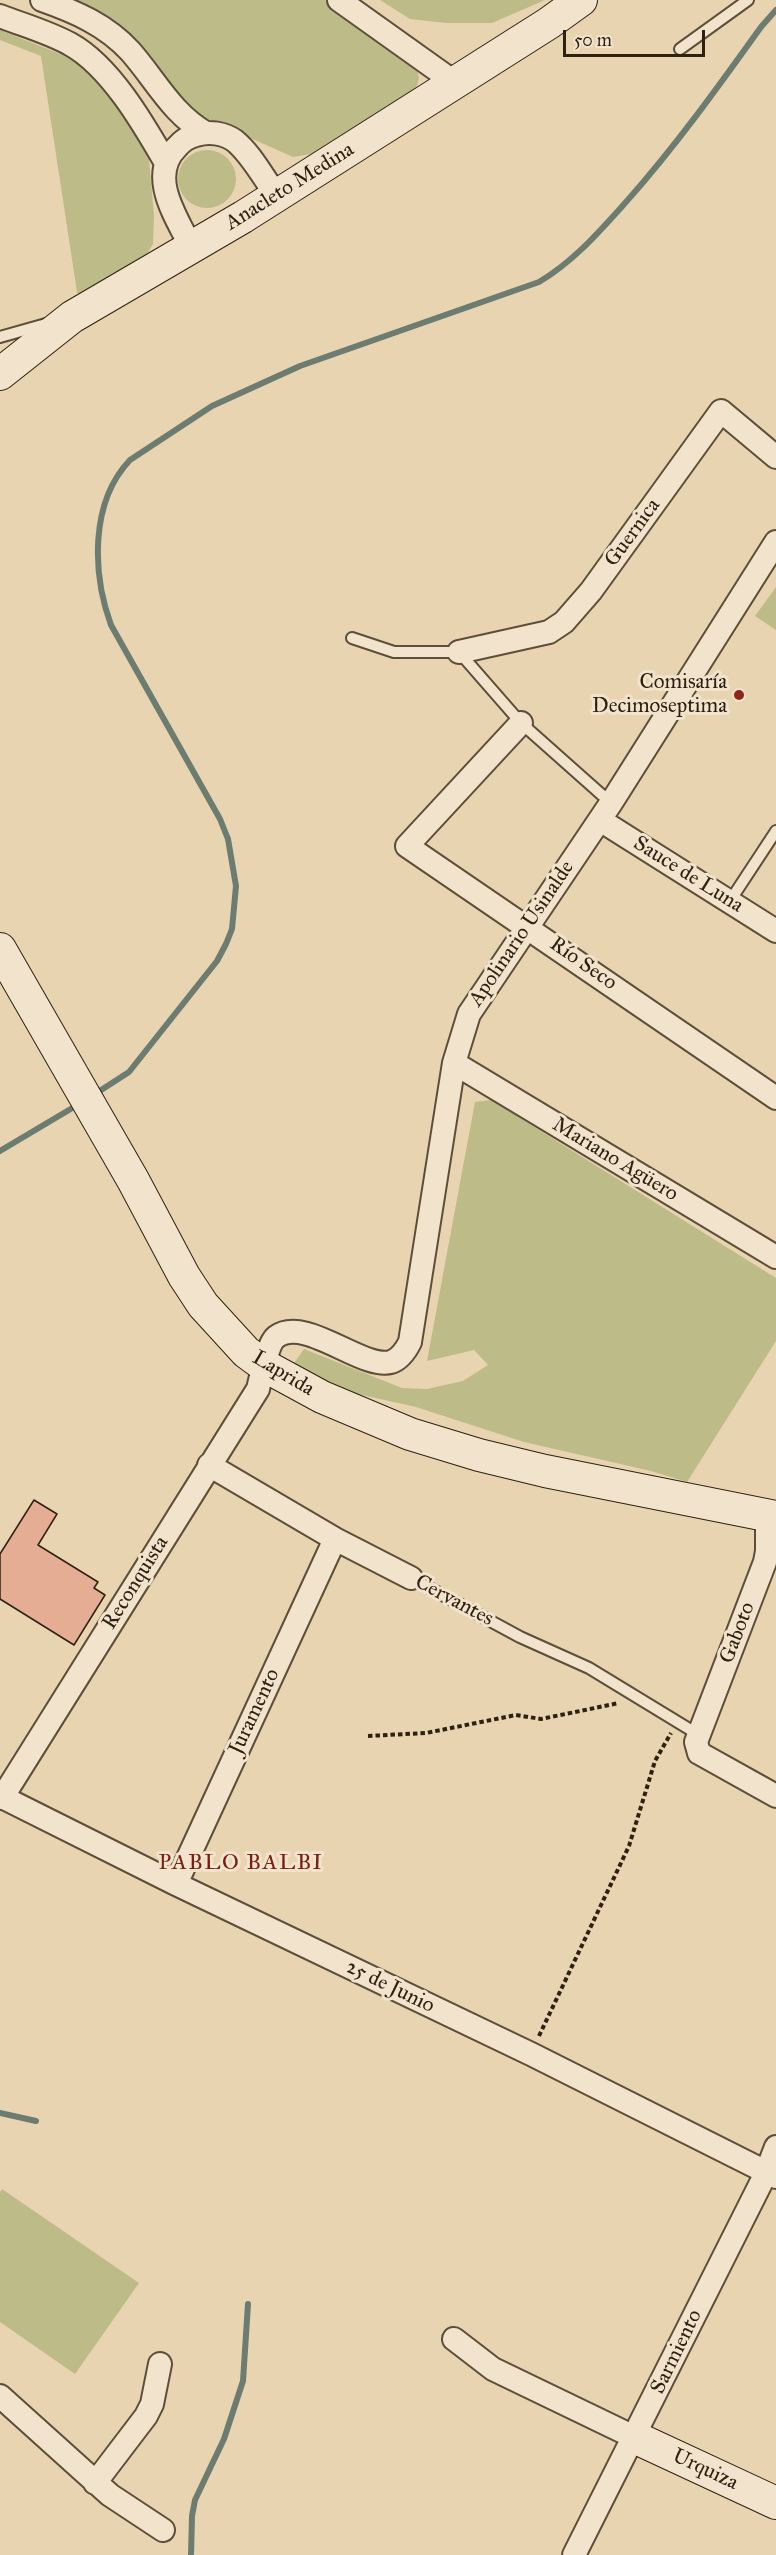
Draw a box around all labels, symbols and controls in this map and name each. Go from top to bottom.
scale bar [566,18,708,56]
text: 50 m [574,29,612,51]
street label: Anacleto Medina [221,137,359,237]
street label: Guernica [600,494,666,572]
place label: Comisaría Decimoseptima [592,670,727,720]
marker: Comisaría Decimoseptima [732,688,746,702]
street label: Sauce de Luna [628,831,748,919]
street label: Apolinario Usinalde [464,856,580,1012]
street label: Río Seco [545,932,621,996]
street label: Mariano Agüero [548,1113,682,1207]
street label: Laprida [247,1346,319,1402]
street label: Reconquista [97,1532,175,1634]
street label: Cervantes [410,1570,498,1632]
street label: Gaboto [715,1599,761,1667]
street label: Juramento [224,1665,286,1759]
district label: PABLO BALBI [159,1851,323,1877]
street label: 25 de Junio [342,1955,438,2019]
street label: Sarmiento [646,2306,708,2398]
street label: Urquiza [668,2444,742,2496]

